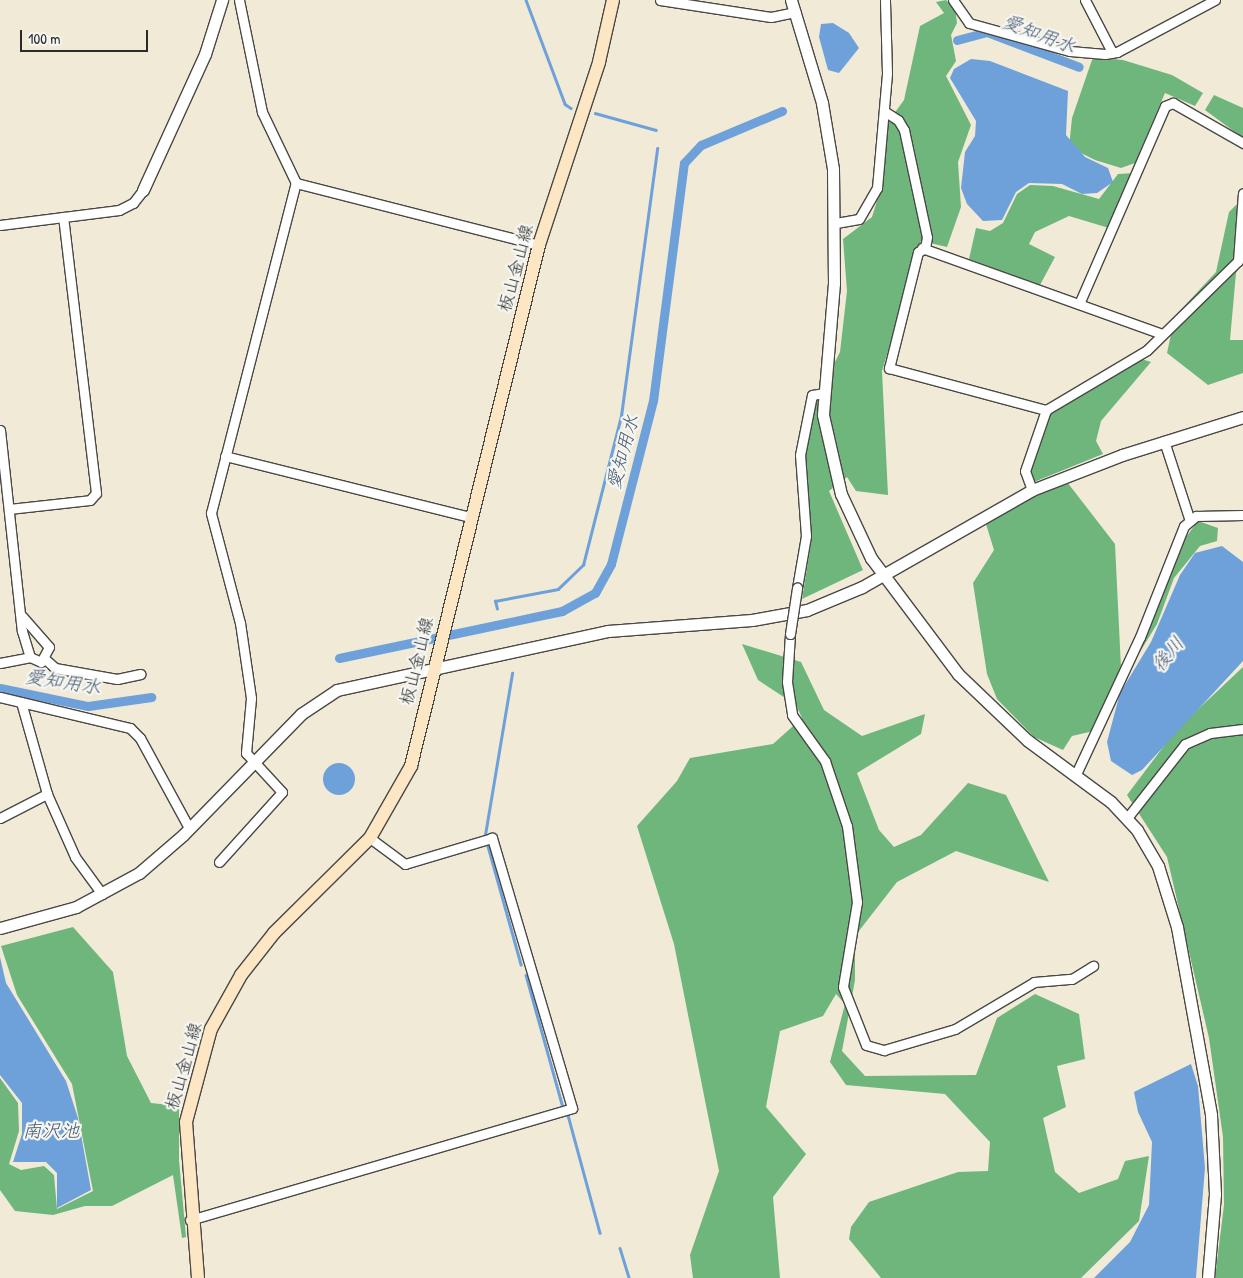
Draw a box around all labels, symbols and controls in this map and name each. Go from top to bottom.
water label: 愛知用水 [999,10,1079,58]
scale bar [22,20,150,52]
text: 100 m [28,28,61,49]
street label: 板山金山線 [494,222,538,314]
water label: 愛知用水 [602,412,644,492]
street label: 板山金山線 [396,615,438,707]
water label: 後川 [1147,632,1189,676]
water label: 愛知用水 [24,665,102,699]
street label: 板山金山線 [161,1020,207,1112]
water label: 南沢池 [23,1120,79,1142]

